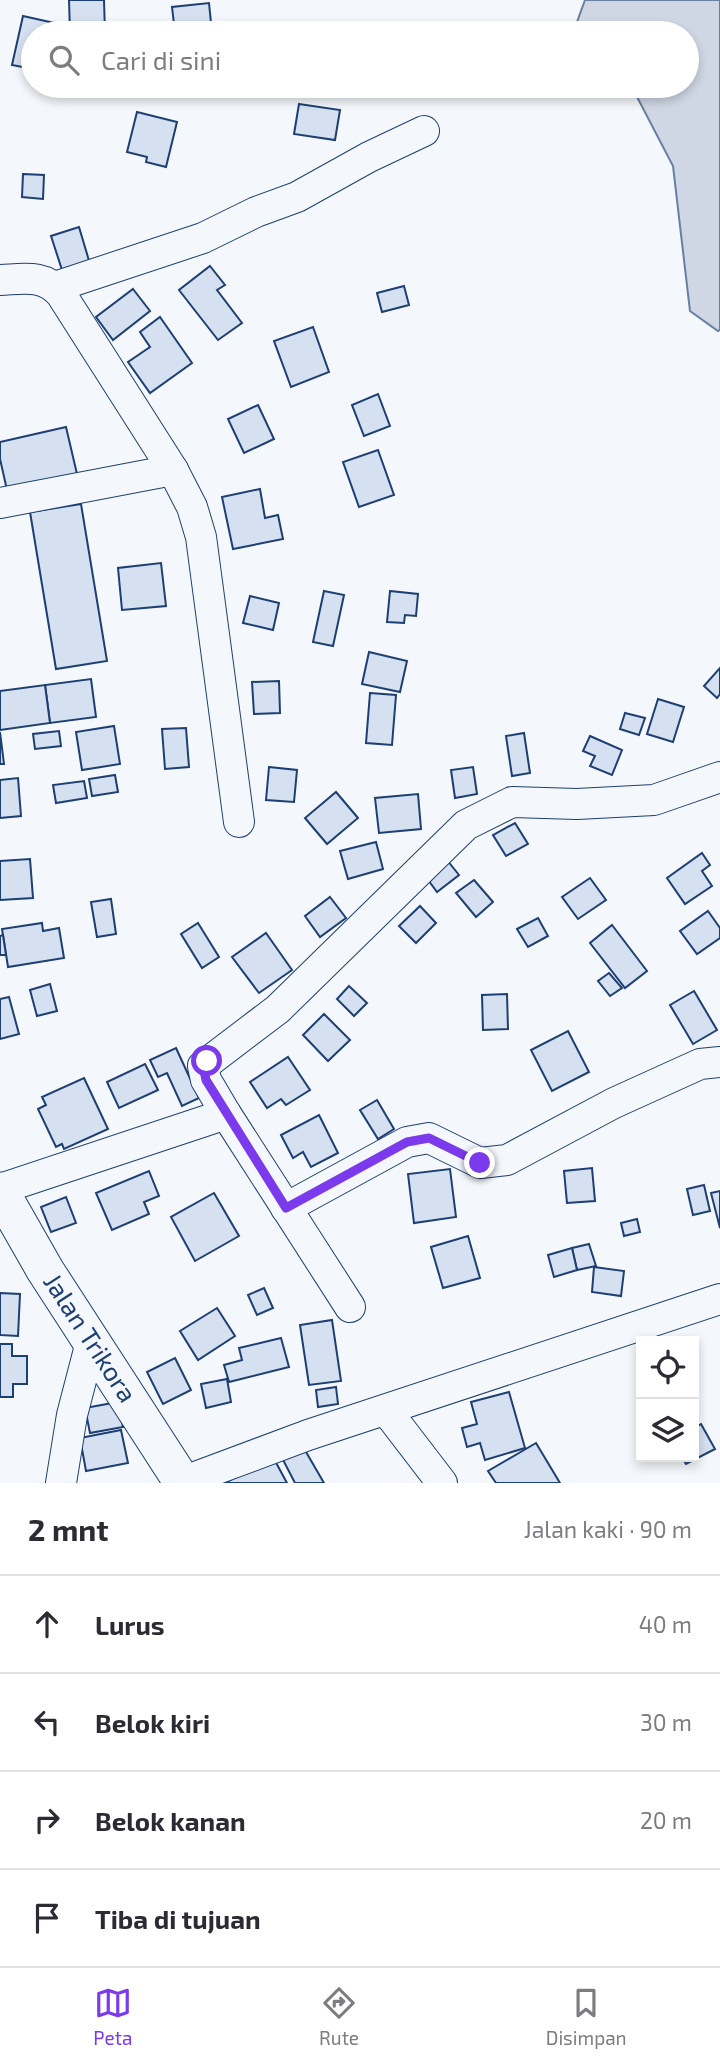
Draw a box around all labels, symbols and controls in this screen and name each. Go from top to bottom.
search box [21,21,699,98]
icon: search [45,41,83,79]
text: Cari di sini [101,44,221,75]
route start [191,1045,222,1076]
route end [464,1147,495,1178]
street label: Jalan Trikora [38,1267,144,1407]
map controls [636,1336,699,1462]
button: locate [636,1336,699,1399]
button: layers [636,1399,699,1462]
text: 2 mnt [28,1511,109,1547]
text: Jalan kaki · 90 m [524,1515,692,1543]
icon: ahead [28,1605,66,1643]
text: Lurus [95,1609,165,1640]
text: 40 m [639,1610,692,1638]
icon: left [28,1703,66,1741]
text: Belok kiri [95,1707,210,1738]
text: 30 m [640,1708,692,1736]
icon: right [28,1801,66,1839]
text: Belok kanan [95,1805,246,1836]
text: 20 m [640,1806,692,1834]
icon: arrive [28,1899,66,1937]
text: Tiba di tujuan [95,1903,261,1934]
tab: Peta [93,1984,132,2049]
tab: Rute [319,1984,359,2049]
tab: Disimpan [546,1984,627,2049]

